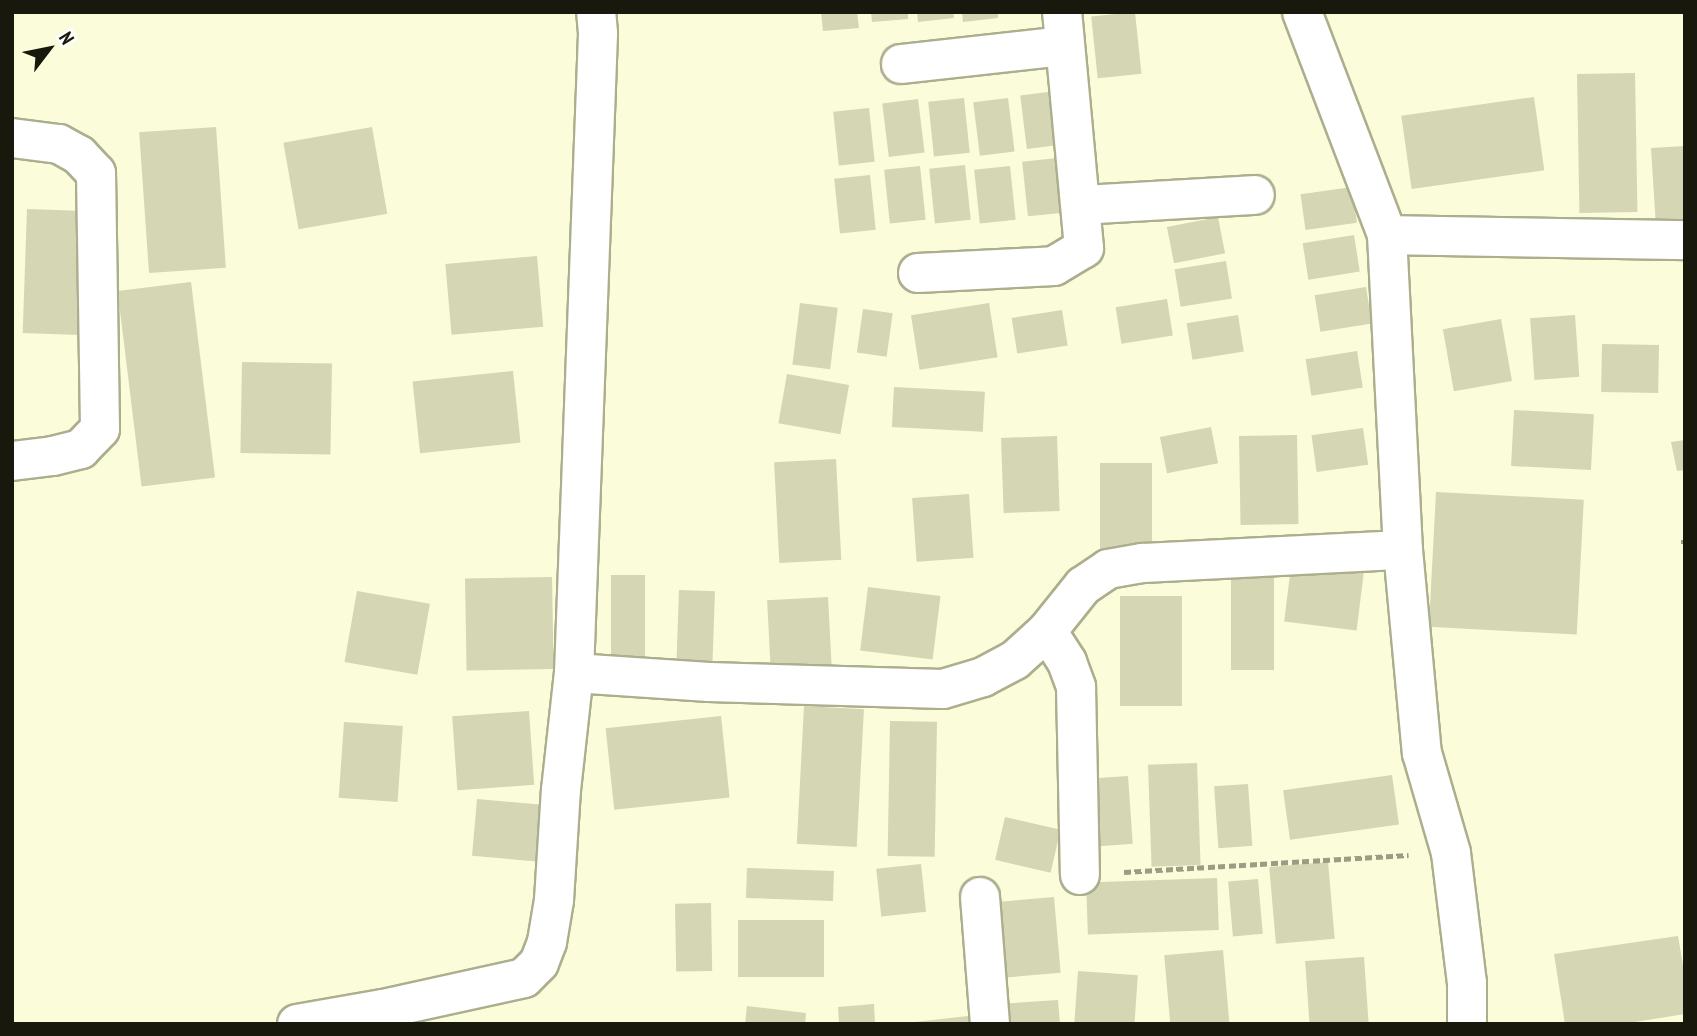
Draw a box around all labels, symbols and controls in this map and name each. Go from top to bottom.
north arrow [14,14,84,84]
text: N [54,27,80,49]

